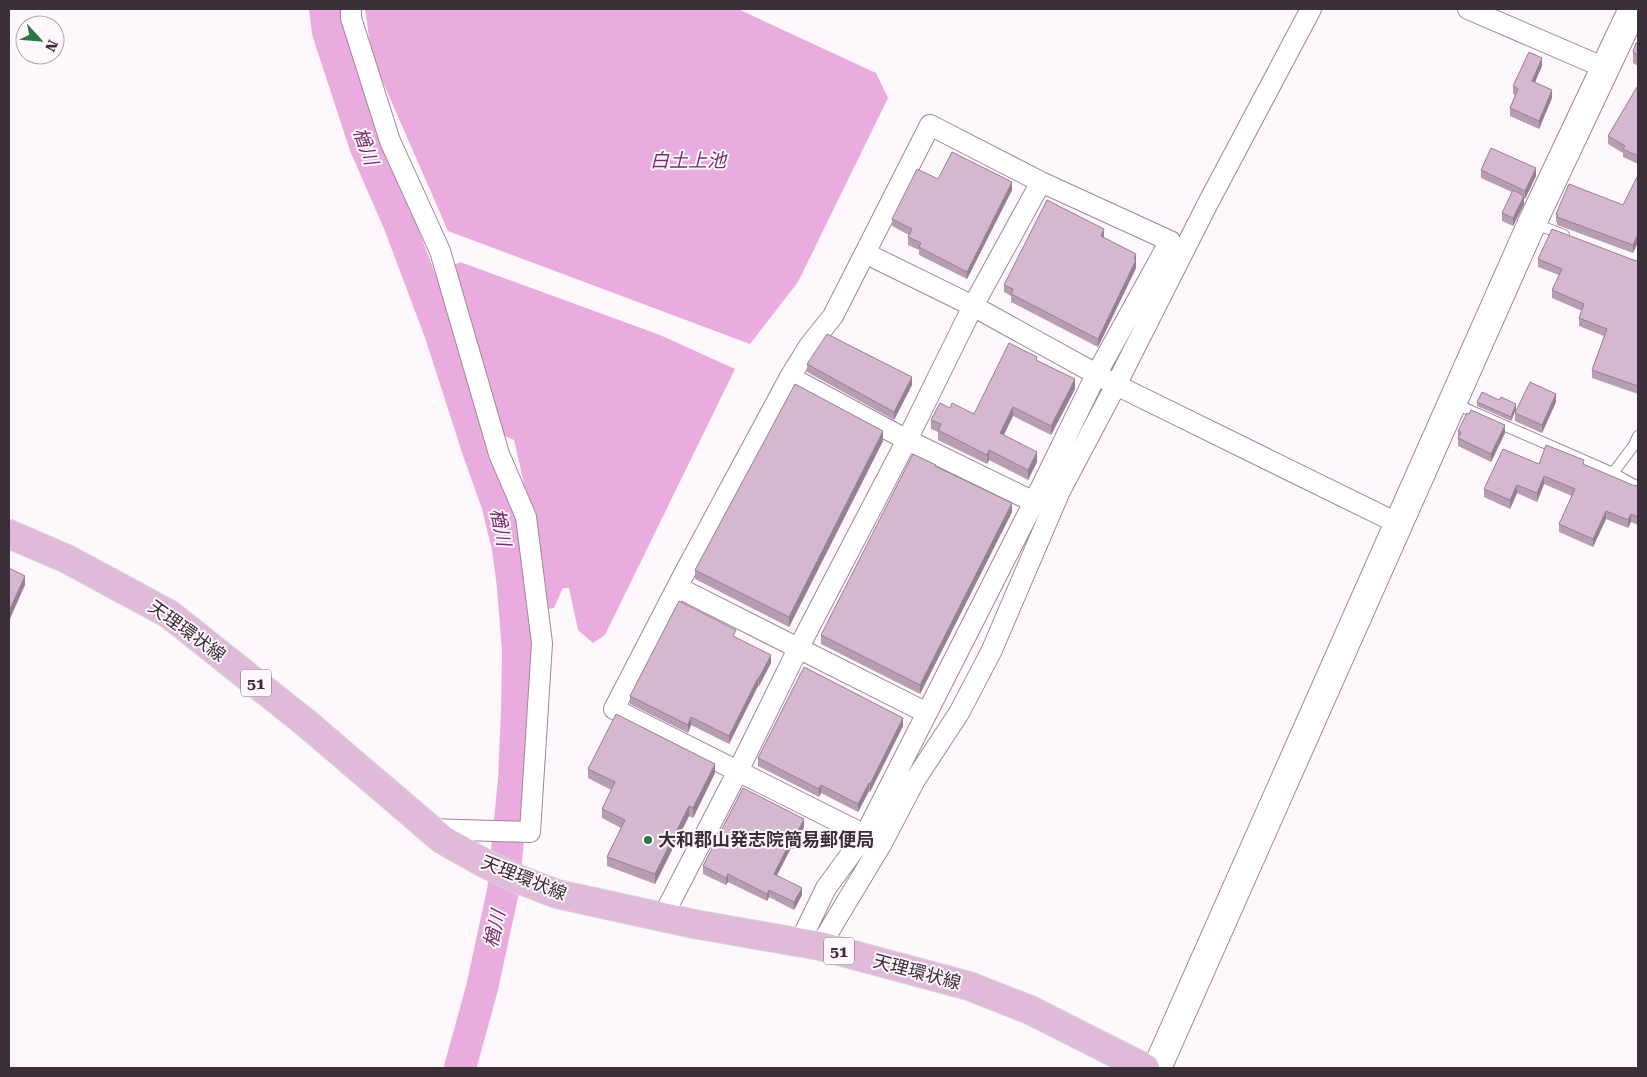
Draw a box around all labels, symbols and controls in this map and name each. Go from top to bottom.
north arrow [15,15,65,65]
text: N [42,37,61,54]
water label: 楢川 [348,124,384,170]
water label: 白土上池 [650,149,728,172]
water label: 楢川 [486,506,516,550]
street label: 天理環状線 [145,596,230,666]
road number: 51 [241,670,271,696]
place label: 大和郡山発志院簡易郵便局 [658,829,874,850]
marker: 大和郡山発志院簡易郵便局 [642,834,654,846]
street label: 天理環状線 [479,851,570,904]
water label: 楢川 [479,906,510,950]
road number: 51 [824,938,854,964]
street label: 天理環状線 [871,950,963,993]

